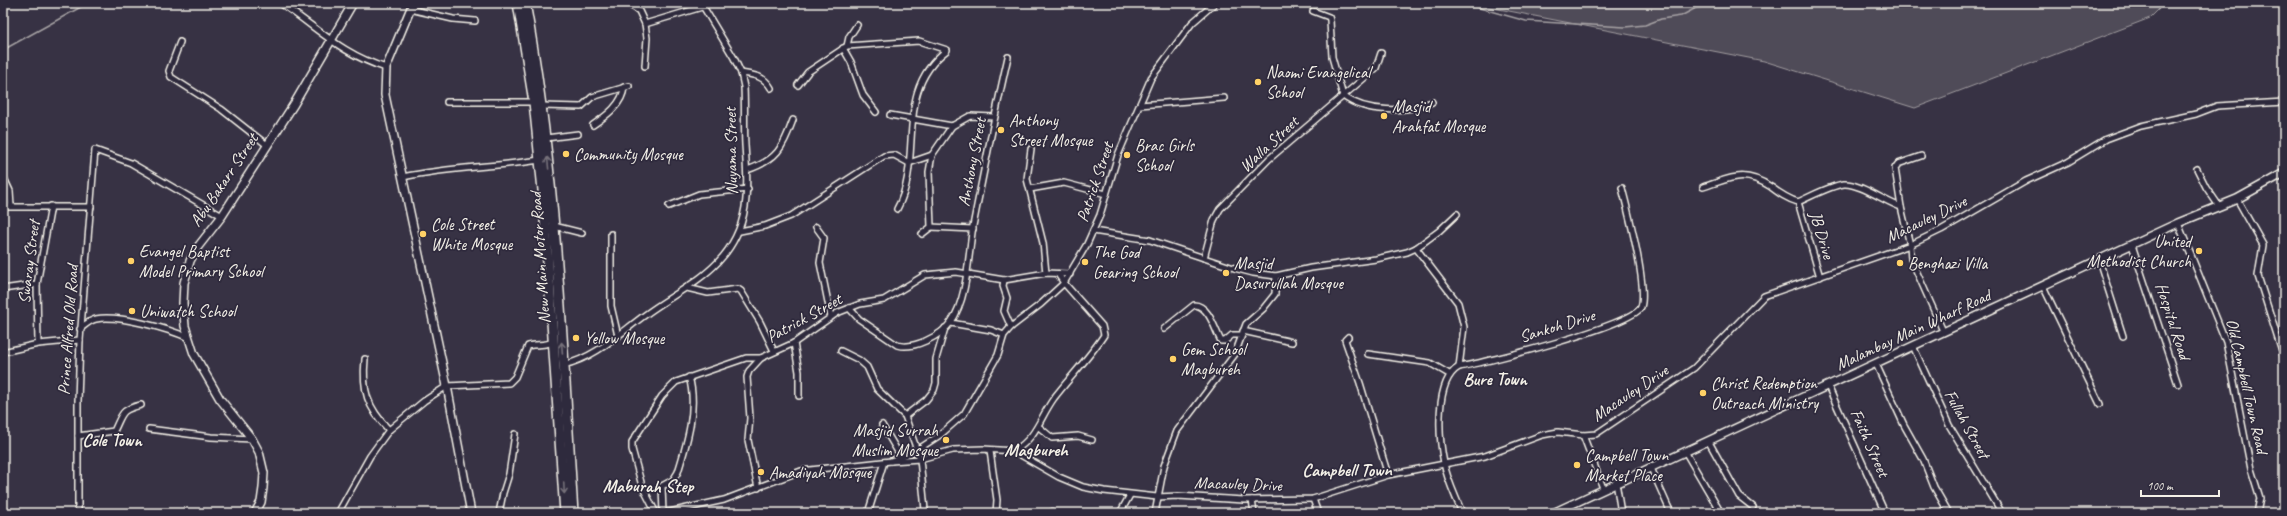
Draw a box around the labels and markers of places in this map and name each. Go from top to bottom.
place label: Naomi Evangelical School [1266,62,1374,103]
marker: Naomi Evangelical School [1253,77,1263,87]
place label: Masjid Arahfat Mosque [1392,96,1487,137]
place label: Anthony Street Mosque [1009,110,1094,151]
marker: Masjid Arahfat Mosque [1379,111,1389,121]
marker: Anthony Street Mosque [996,125,1006,135]
place label: Brac Girls School [1135,135,1195,176]
place label: Community Mosque [574,144,684,165]
marker: Community Mosque [561,149,571,159]
marker: Brac Girls School [1122,150,1132,160]
place label: Cole Street White Mosque [431,214,514,255]
marker: Cole Street White Mosque [418,229,428,239]
place label: United Methodist Church [2087,231,2193,272]
place label: Evangel Baptist Model Primary School [139,241,266,282]
place label: The God Gearing School [1093,242,1180,283]
marker: United Methodist Church [2194,246,2204,256]
place label: Masjid Dasurullah Mosque [1234,253,1344,294]
place label: Benghazi Villa [1908,253,1988,274]
marker: Evangel Baptist Model Primary School [126,256,136,266]
marker: The God Gearing School [1080,257,1090,267]
marker: Benghazi Villa [1895,258,1905,268]
marker: Masjid Dasurullah Mosque [1221,268,1231,278]
place label: Uniwatch School [140,301,239,322]
marker: Uniwatch School [127,306,137,316]
place label: Yellow Mosque [584,328,666,349]
marker: Yellow Mosque [571,333,581,343]
place label: Gem School Magbureh [1181,339,1248,380]
marker: Gem School Magbureh [1168,354,1178,364]
place label: Christ Redemption Outreach Ministry [1711,373,1819,414]
marker: Christ Redemption Outreach Ministry [1698,388,1708,398]
place label: Masjid Surrah Muslim Mosque [852,420,939,461]
marker: Masjid Surrah Muslim Mosque [941,435,951,445]
place label: Campbell Town Market Place [1585,445,1669,486]
marker: Campbell Town Market Place [1572,460,1582,470]
place label: Amadiyah Mosque [769,462,873,483]
marker: Amadiyah Mosque [756,467,766,477]

